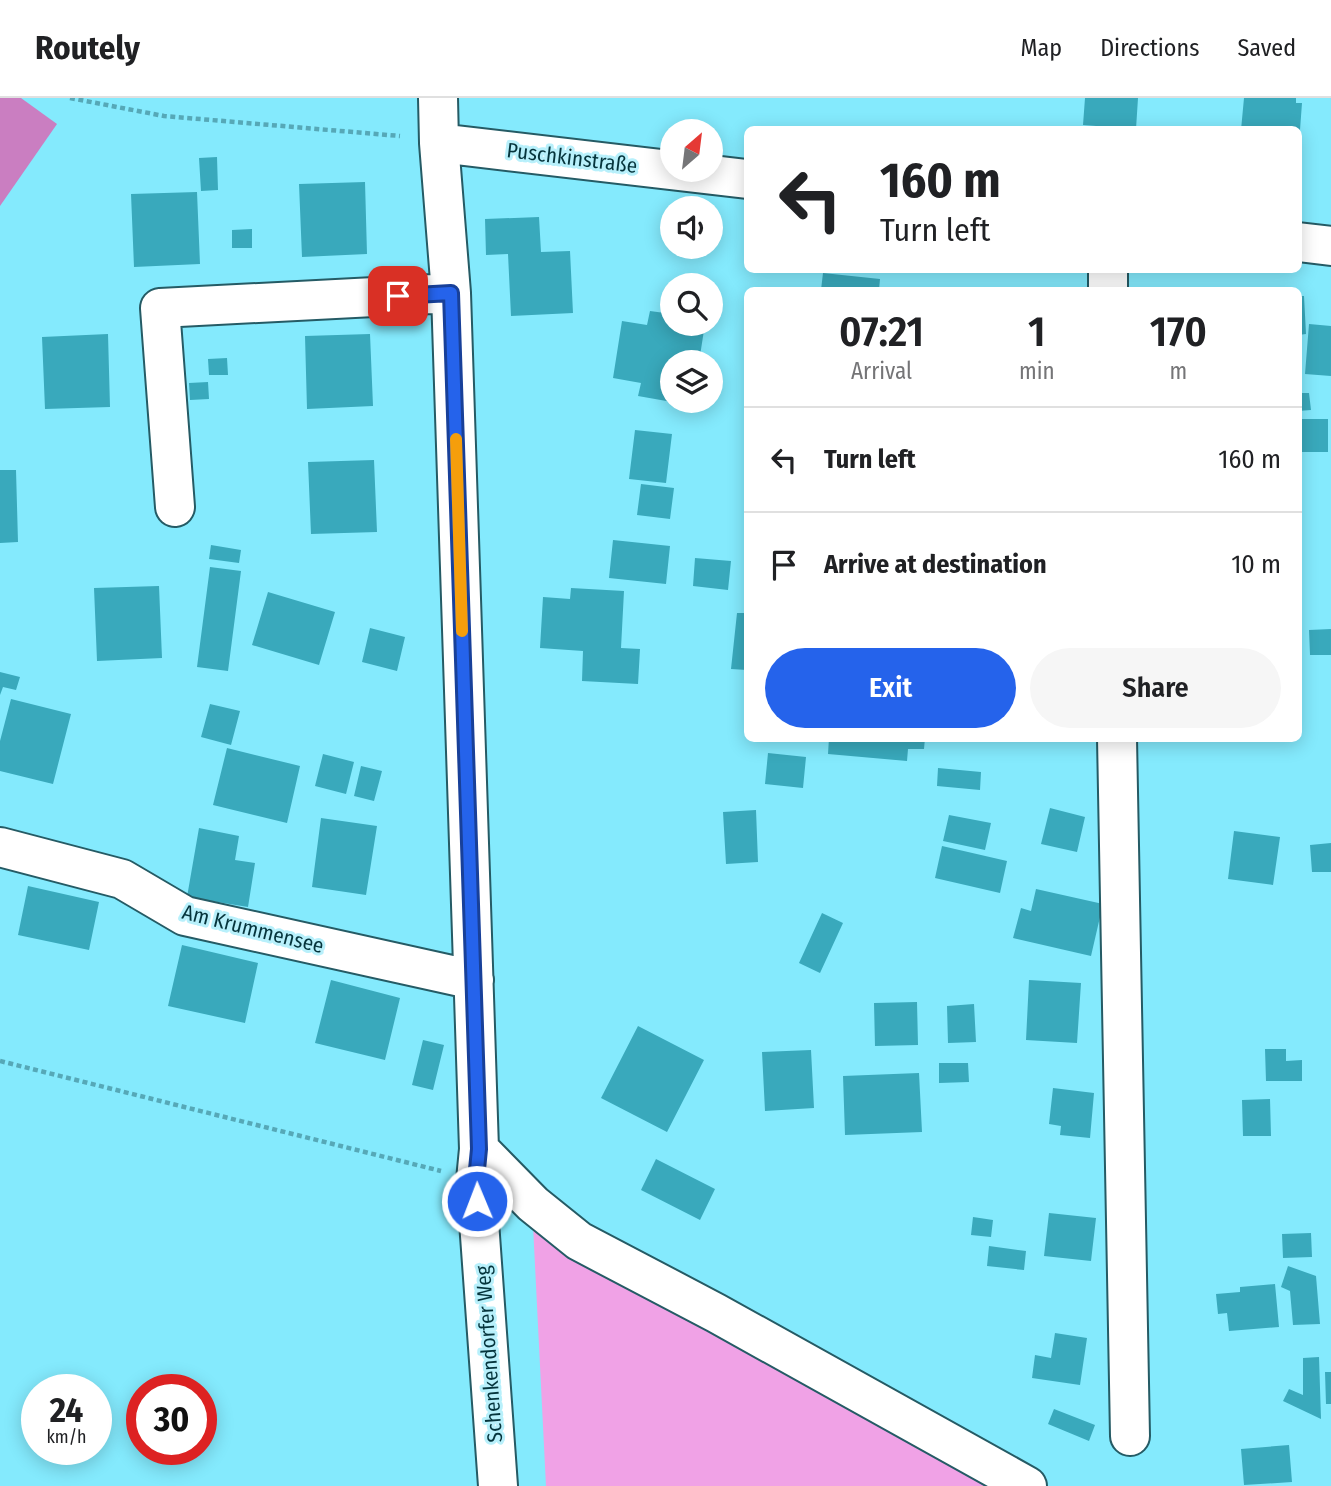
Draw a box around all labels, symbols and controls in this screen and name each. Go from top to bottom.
text: Routely [35,28,140,68]
text: Map [1021,34,1062,62]
text: Directions [1100,34,1199,62]
text: Saved [1237,34,1296,62]
north arrow [660,119,723,182]
map controls [660,119,723,413]
street label: Puschkinstraße [505,137,639,179]
text: 160 m [880,151,1001,210]
icon: left [765,154,856,245]
button: sound [660,196,723,259]
text: Turn left [880,211,990,249]
pin [368,266,428,326]
button: search [660,273,723,336]
icon: arrive [379,277,417,315]
text: 07:21 [839,307,924,357]
text: 1 [1028,307,1046,357]
text: 170 [1150,307,1207,357]
button: layers [660,350,723,413]
text: Arrival [851,357,912,385]
text: min [1019,357,1055,385]
text: m [1169,357,1187,385]
icon: left [765,441,803,479]
text: Turn left [824,444,916,475]
text: 160 m [1218,444,1281,475]
icon: arrive [765,546,803,584]
text: Arrive at destination [824,549,1047,580]
text: 10 m [1231,549,1281,580]
button: Exit [765,648,1016,728]
button: Share [1030,648,1281,728]
street label: Am Krummensee [180,899,326,959]
position arrow [440,1164,514,1238]
street label: Schenkendorfer Weg [470,1265,508,1443]
speed limit sign: 30 [126,1374,217,1465]
text: 24 [50,1389,83,1431]
text: km/h [46,1426,87,1448]

